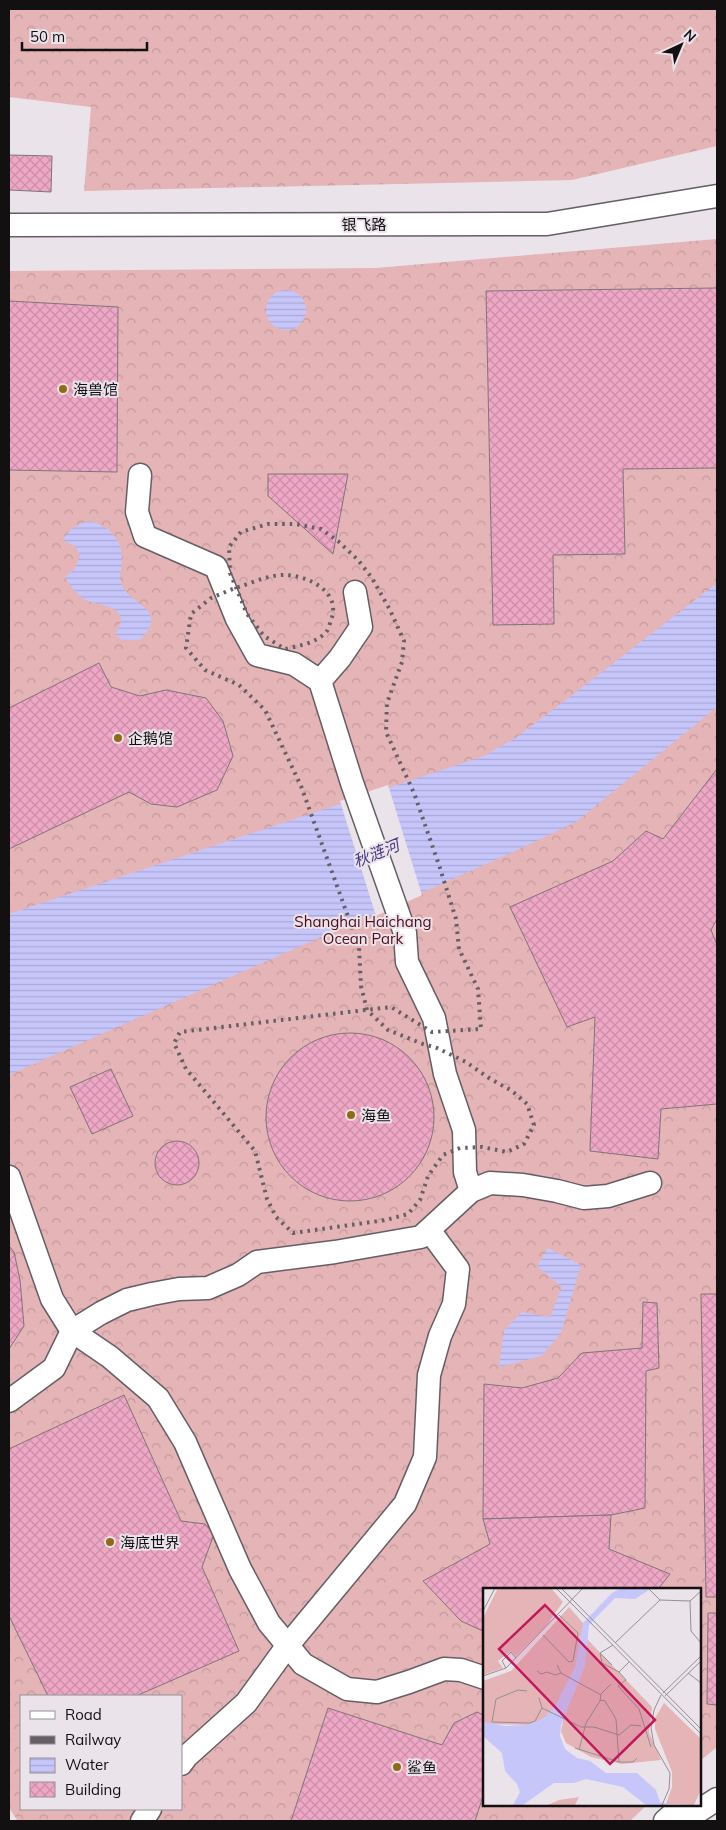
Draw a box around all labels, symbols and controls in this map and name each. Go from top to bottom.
scale bar [22,20,148,52]
north arrow [656,20,706,70]
text: N [680,26,700,46]
text: 50 m [30,27,65,46]
street label: 银飞路 [341,215,387,234]
place label: 海兽馆 [73,380,118,399]
marker: 海兽馆 [57,383,69,395]
place label: 企鹅馆 [128,729,173,748]
marker: 企鹅馆 [112,732,124,744]
water label: 秋涟河 [350,834,405,871]
park label: Shanghai Haichang Ocean Park [294,912,432,948]
place label: 海鱼 [361,1106,391,1125]
marker: 海鱼 [345,1109,357,1121]
place label: 海底世界 [120,1533,180,1552]
marker: 海底世界 [104,1536,116,1548]
inset map [483,1588,701,1805]
legend [20,1695,182,1810]
text: Road [65,1705,102,1724]
text: Railway [65,1730,121,1749]
text: Water [65,1755,109,1774]
place label: 鲨鱼 [407,1758,437,1777]
marker: 鲨鱼 [391,1761,403,1773]
text: Building [65,1780,121,1799]

